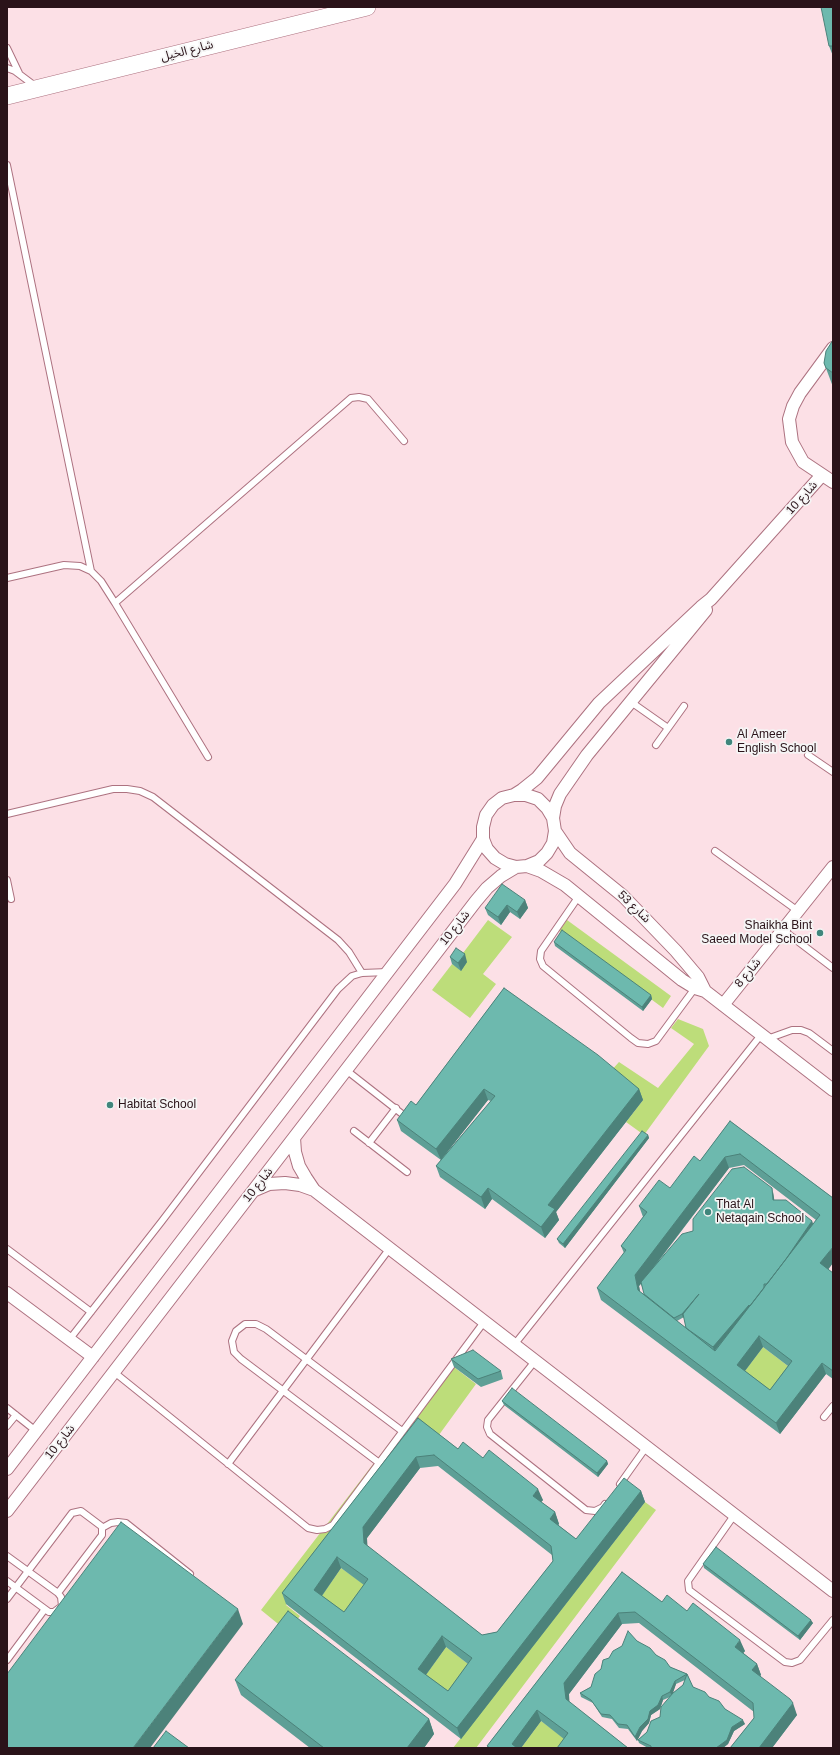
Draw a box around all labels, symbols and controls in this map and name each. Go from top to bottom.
street label: شارع الخيل [159,38,215,64]
street label: شارع 10 [783,478,821,518]
place label: Al Ameer English School [737,728,816,756]
marker: Al Ameer English School [724,737,734,747]
street label: شارع 53 [615,888,653,926]
street label: شارع 10 [437,908,473,948]
place label: Shaikha Bint Saeed Model School [701,919,812,947]
marker: Shaikha Bint Saeed Model School [815,928,825,938]
street label: شارع 8 [732,955,764,991]
place label: Habitat School [118,1098,196,1112]
marker: Habitat School [105,1100,115,1110]
street label: شارع 10 [240,1165,276,1205]
place label: That Al Netaqain School [716,1198,804,1226]
marker: That Al Netaqain School [703,1207,713,1217]
street label: شارع 10 [42,1422,78,1462]

